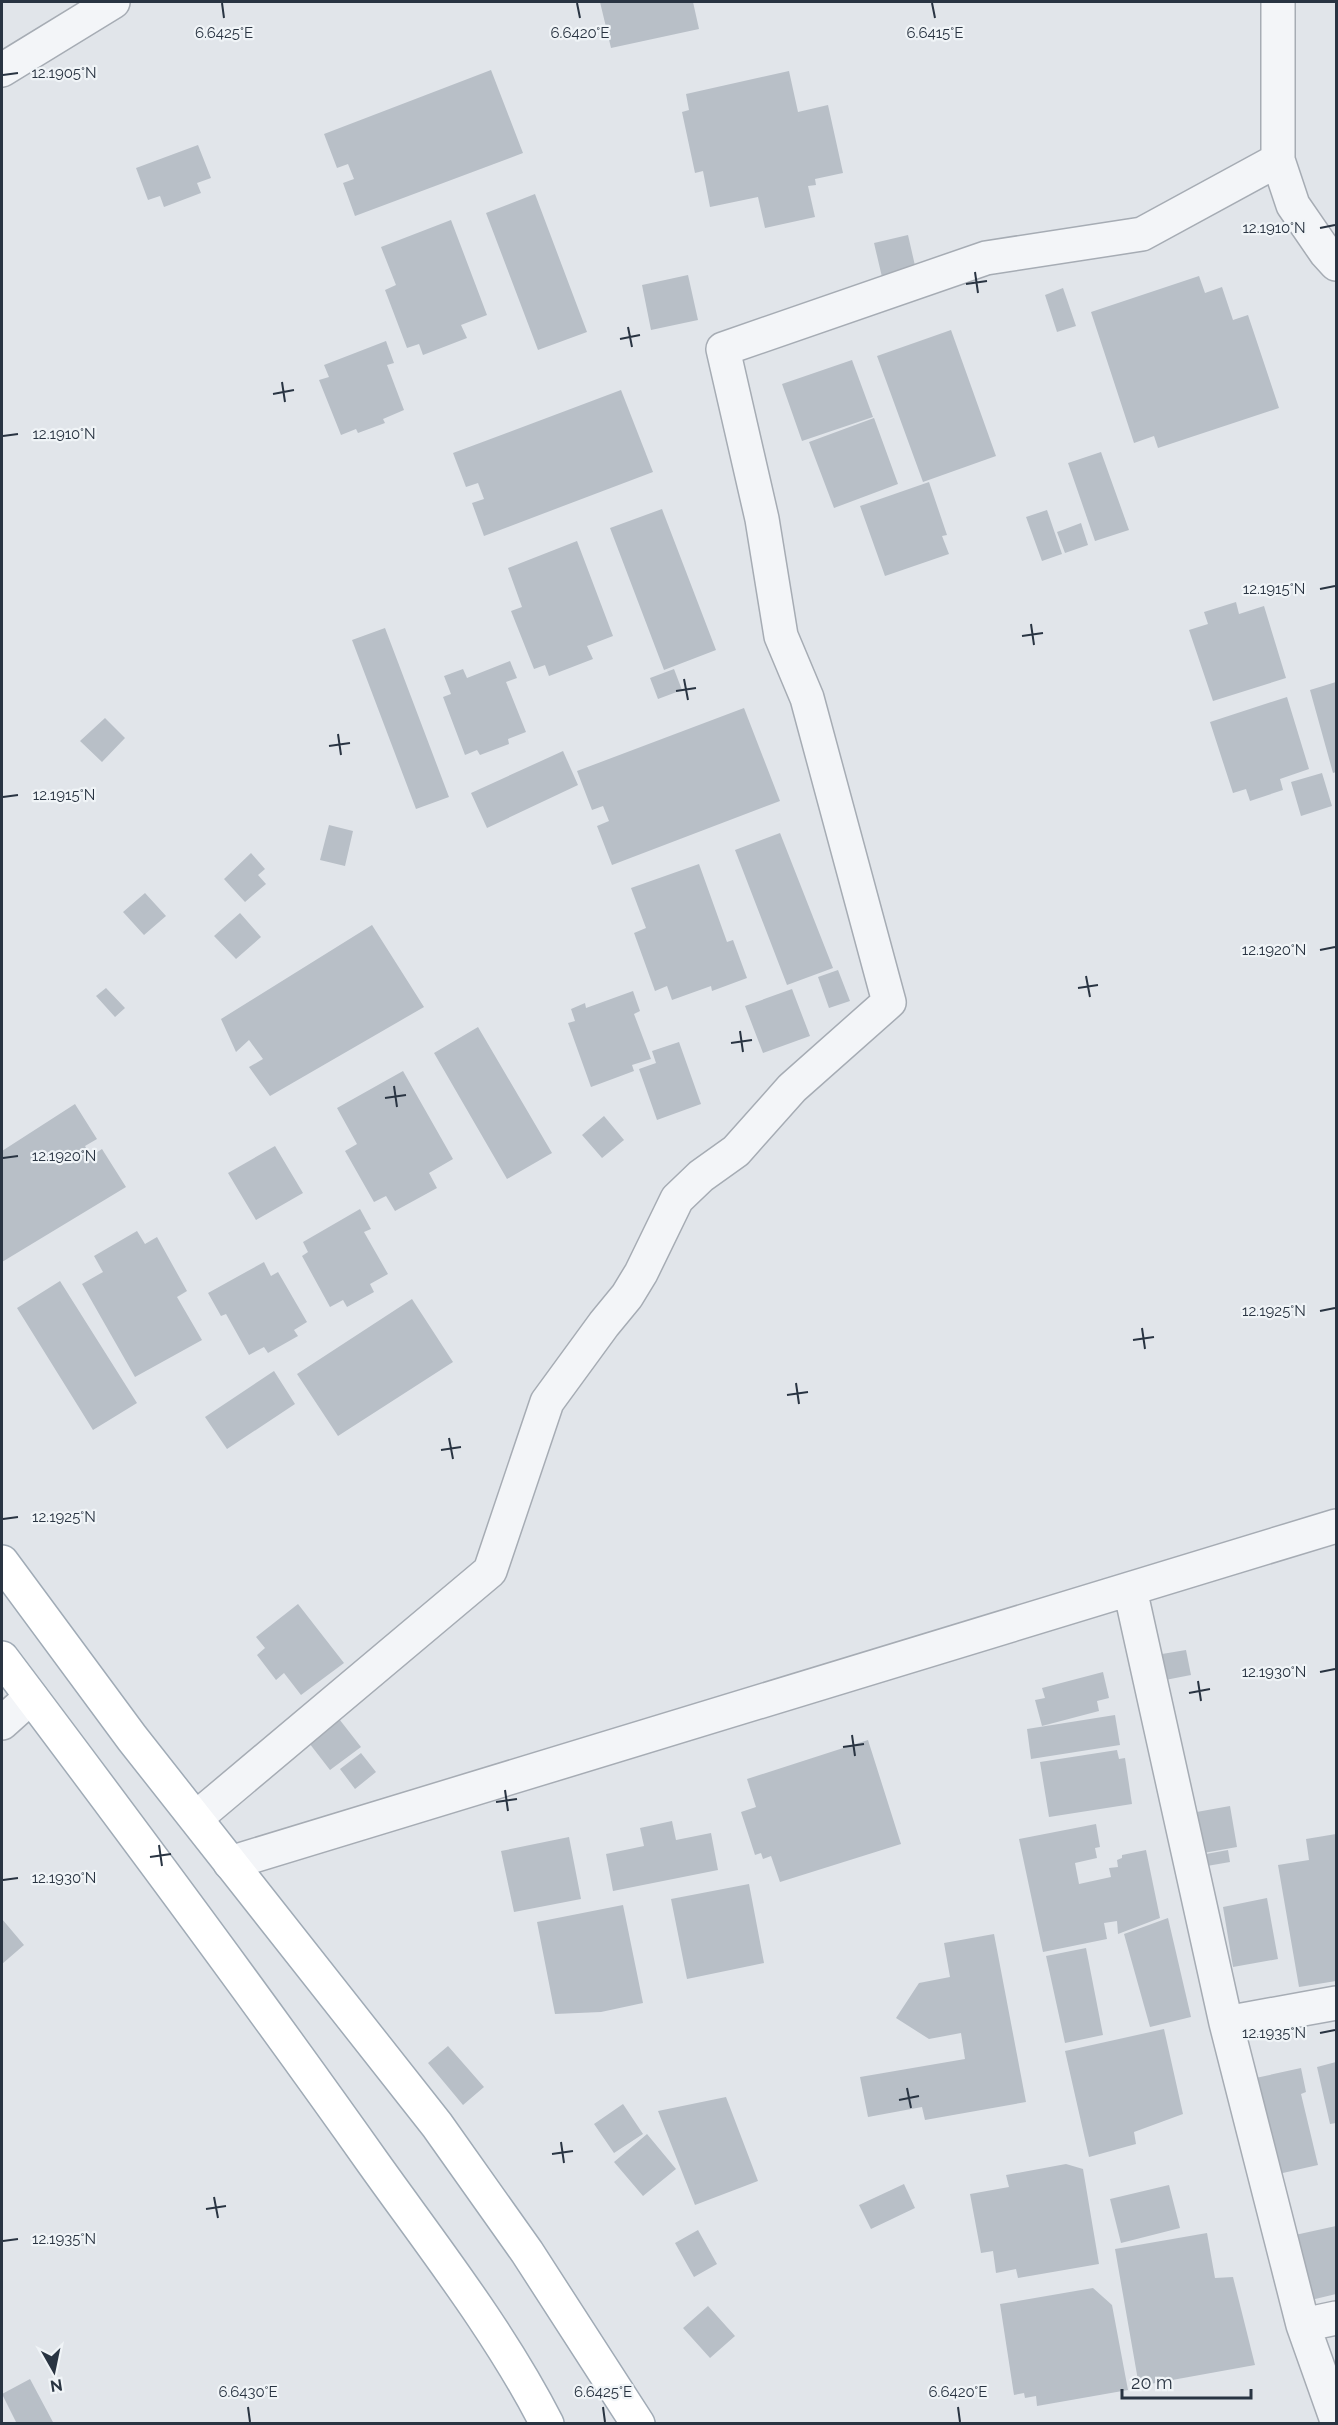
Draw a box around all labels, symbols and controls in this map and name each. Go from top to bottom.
text: 6.6425°E [195,24,253,42]
text: 6.6420°E [551,24,609,42]
text: 6.6415°E [907,24,963,42]
text: 12.1905°N [31,64,97,82]
text: 12.1910°N [1242,219,1306,237]
text: 12.1910°N [32,425,96,443]
text: 12.1915°N [1243,580,1305,598]
text: 12.1915°N [33,786,95,804]
text: 12.1920°N [1242,941,1306,959]
text: 12.1920°N [32,1147,96,1165]
text: 12.1925°N [1242,1302,1306,1320]
text: 12.1925°N [32,1508,96,1526]
text: 12.1930°N [1242,1663,1306,1681]
text: 12.1930°N [32,1869,96,1887]
text: 12.1935°N [1242,2024,1306,2042]
text: 12.1935°N [32,2230,96,2248]
north arrow [24,2341,84,2401]
scale bar [1122,2362,1251,2400]
text: 20 m [1131,2372,1173,2393]
text: N [49,2375,64,2396]
text: 6.6430°E [218,2383,278,2401]
text: 6.6425°E [574,2383,632,2401]
text: 6.6420°E [929,2383,987,2401]

